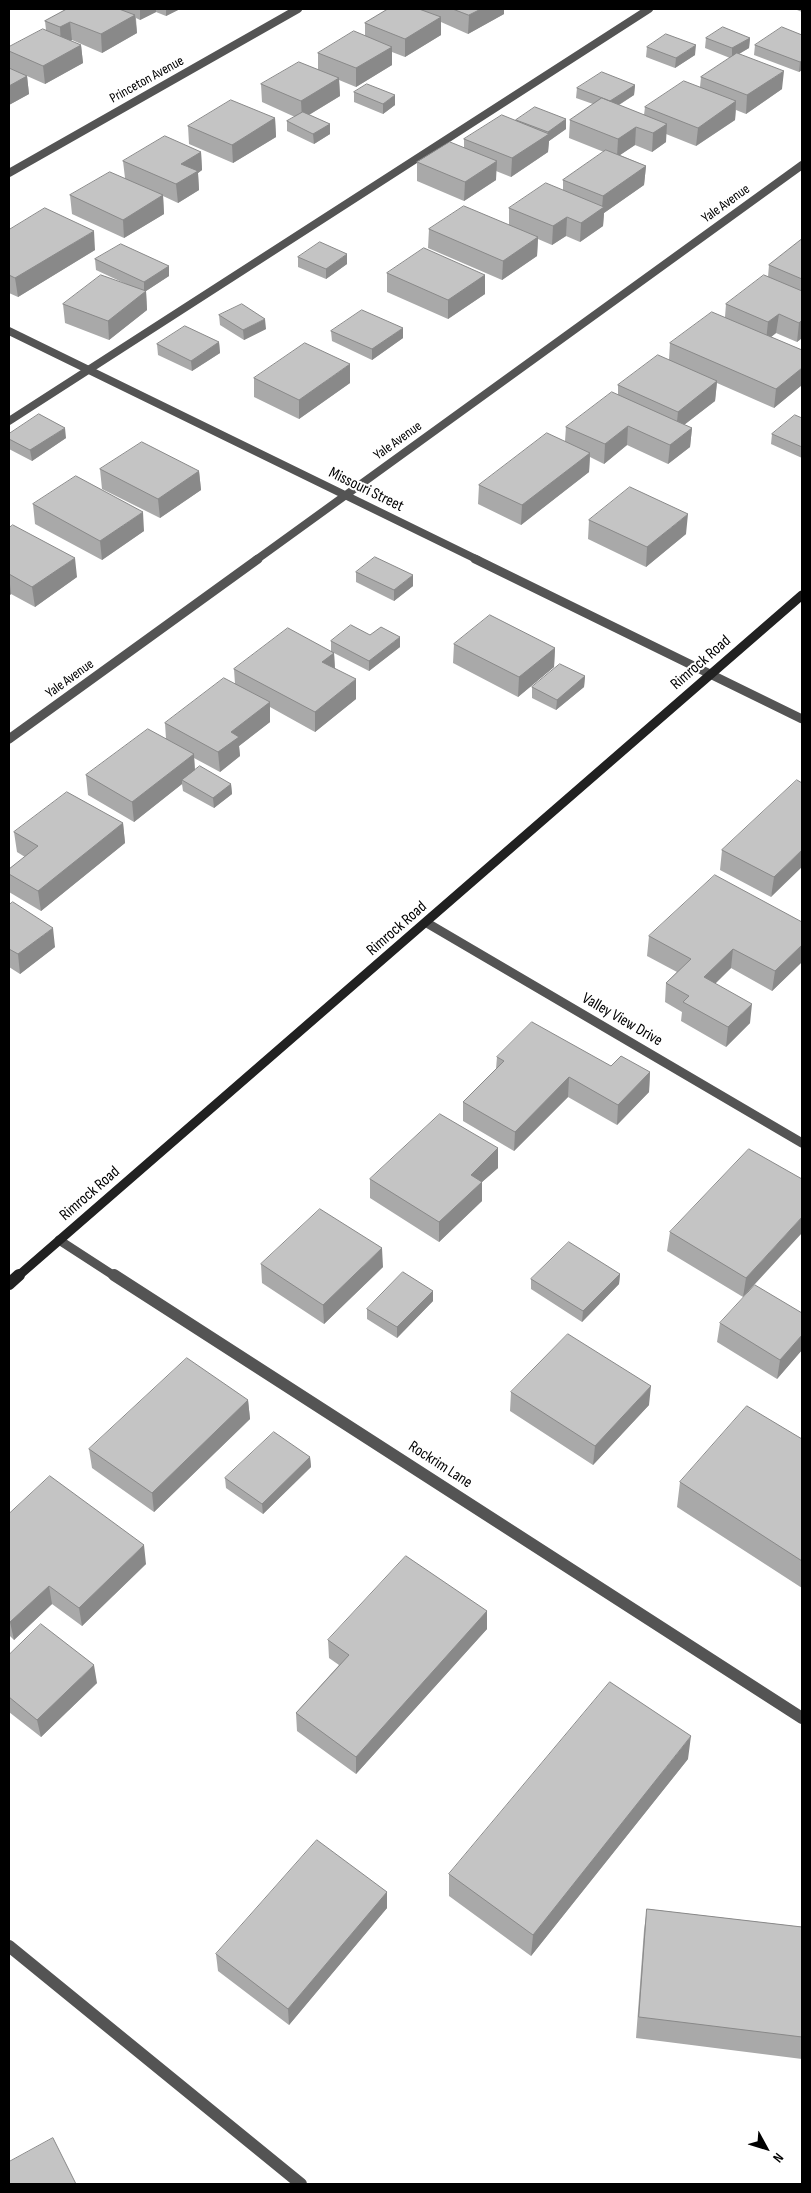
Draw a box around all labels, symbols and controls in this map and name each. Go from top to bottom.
street label: Princeton Avenue [107,53,187,107]
street label: Yale Avenue [699,181,753,227]
street label: Yale Avenue [371,418,425,464]
street label: Missouri Street [325,464,407,516]
street label: Rimrock Road [667,632,735,694]
street label: Yale Avenue [43,656,97,702]
street label: Rimrock Road [363,898,431,960]
street label: Valley View Drive [578,989,666,1051]
street label: Rimrock Road [56,1163,124,1225]
street label: Rockrim Lane [405,1437,475,1493]
north arrow [741,2123,791,2173]
text: N [769,2149,787,2166]

